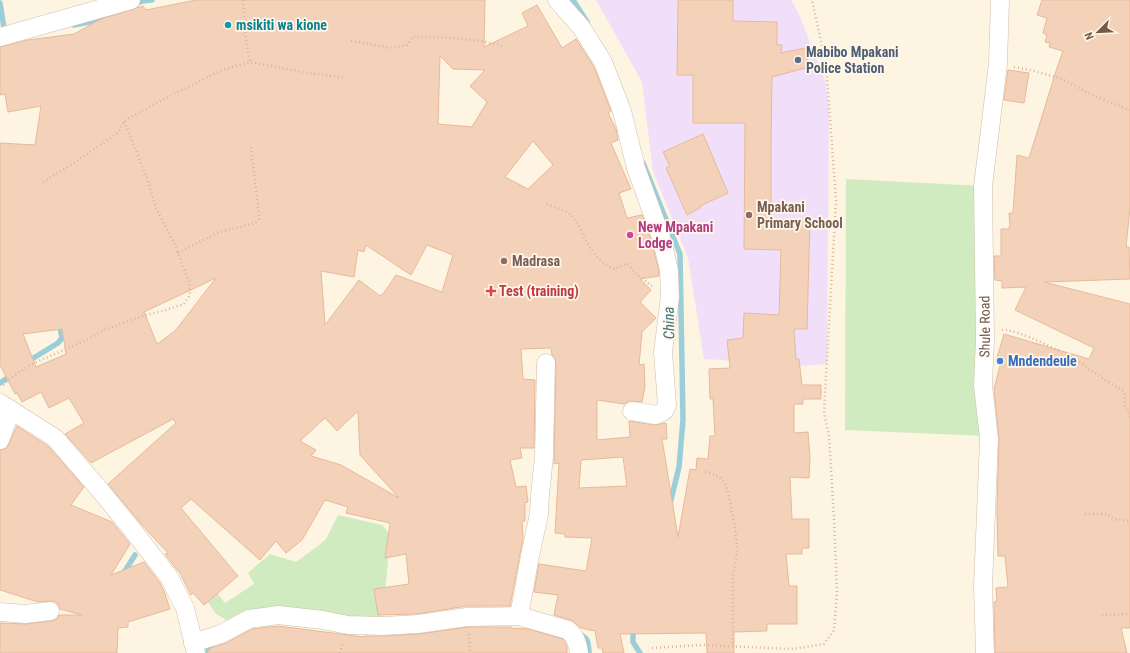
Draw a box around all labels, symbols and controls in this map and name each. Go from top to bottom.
north arrow [1078,12,1118,52]
place label: msikiti wa kione [236,17,327,33]
marker: msikiti wa kione [223,20,233,30]
text: N [1082,30,1097,42]
place label: Mabibo Mpakani Police Station [806,44,899,76]
marker: Mabibo Mpakani Police Station [793,55,803,65]
place label: Mpakani Primary School [757,199,843,231]
marker: Mpakani Primary School [744,210,754,220]
place label: New Mpakani Lodge [638,219,713,251]
marker: New Mpakani Lodge [625,230,635,240]
place label: Madrasa [512,253,561,269]
marker: Madrasa [499,256,509,266]
place label: Test (training) [499,283,579,300]
marker: Test (training) [486,286,496,296]
street label: Shule Road [976,295,993,358]
water label: China [660,307,678,339]
place label: Mndendeule [1008,353,1077,369]
marker: Mndendeule [995,356,1005,366]

